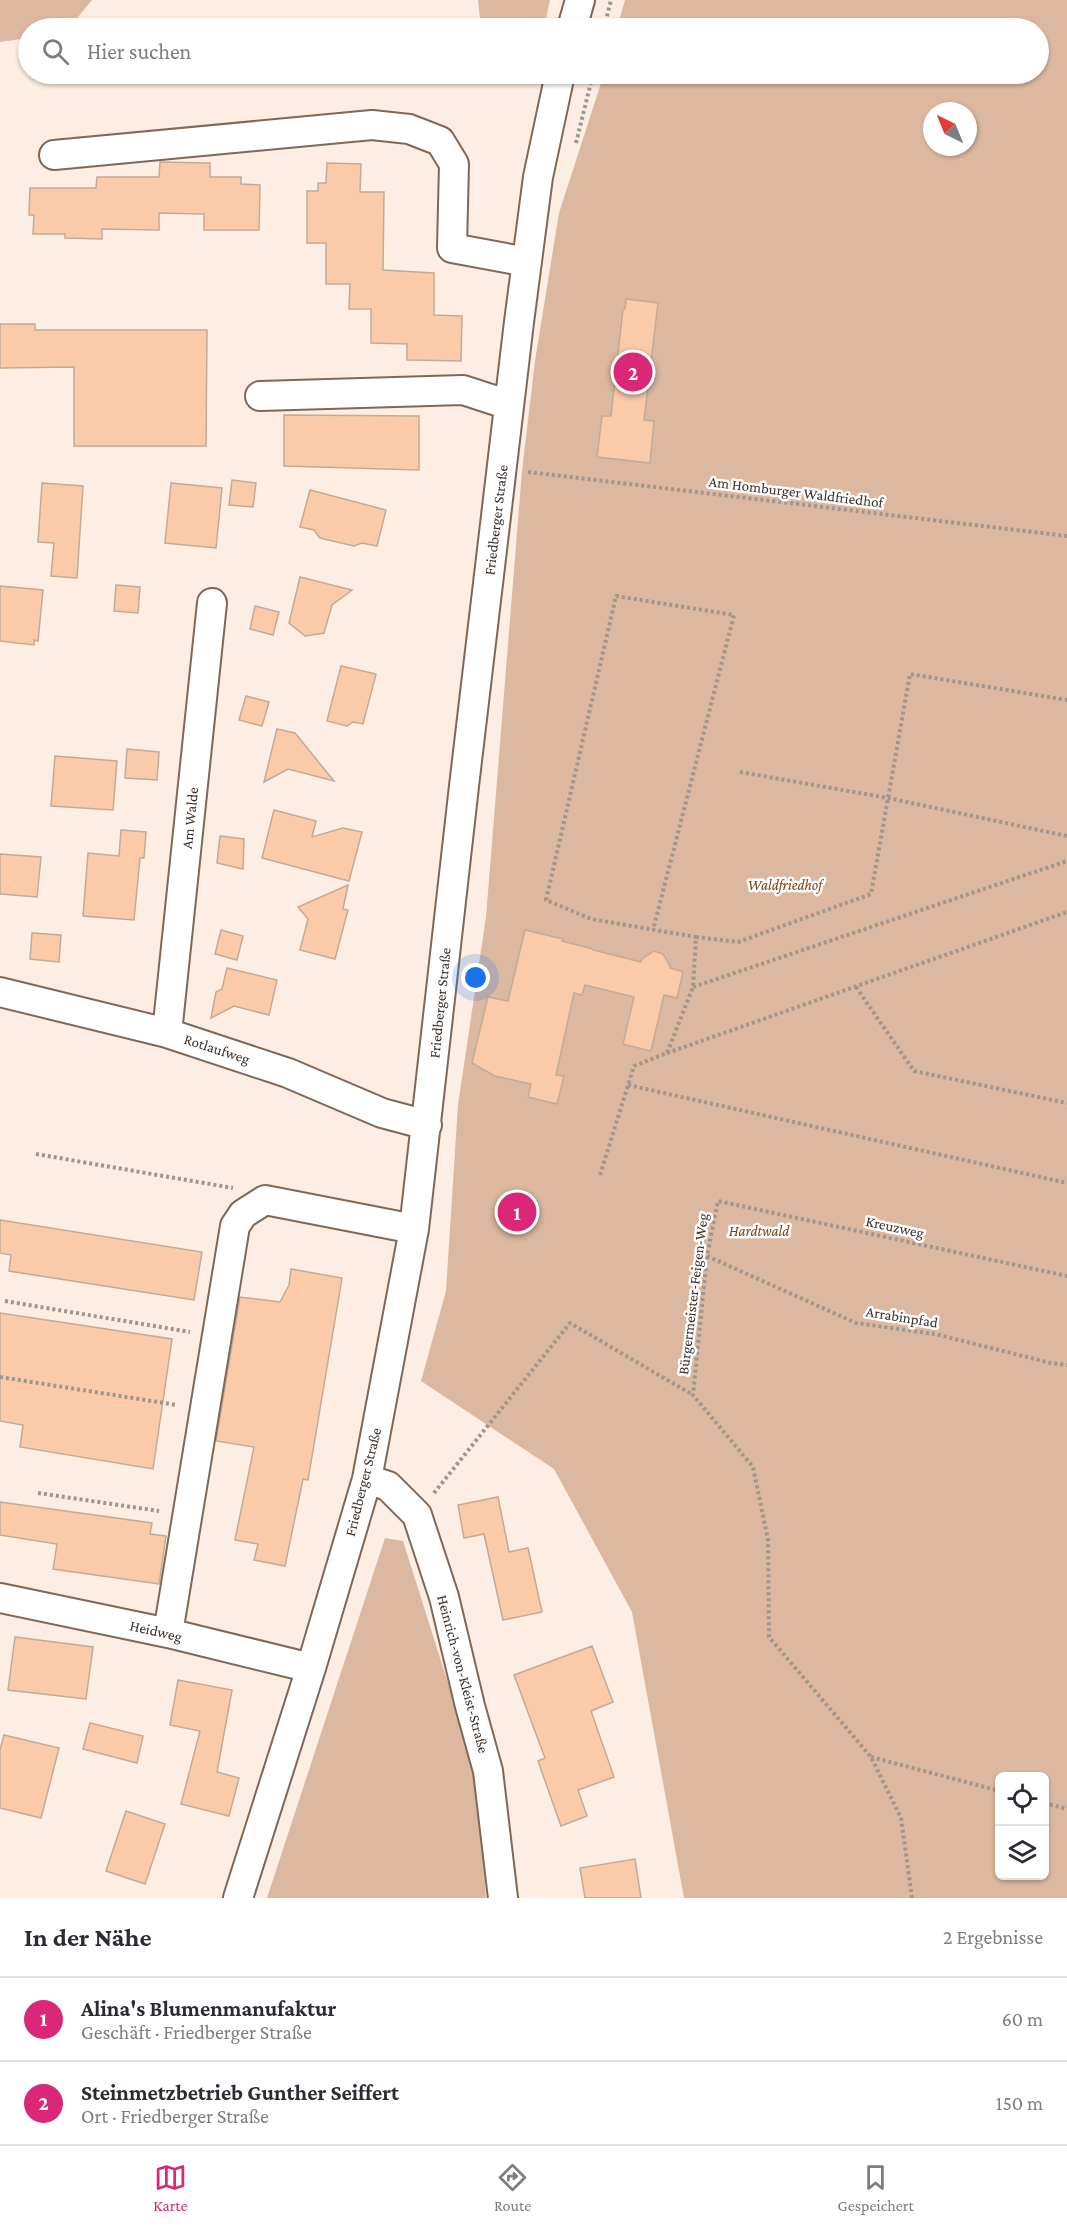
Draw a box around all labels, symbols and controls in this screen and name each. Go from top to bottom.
search box [18,18,1049,84]
icon: search [39,35,72,68]
text: Hier suchen [87,39,191,64]
north arrow [923,102,977,156]
pin: 2 [614,350,652,394]
street label: Friedberger Straße [481,463,512,576]
street label: Am Homburger Waldfriedhof [708,473,886,512]
street label: Am Walde [179,786,201,850]
park label: Waldfriedhof [748,877,824,894]
street label: Friedberger Straße [426,946,455,1059]
your location [461,963,490,992]
street label: Rotlaufweg [182,1031,252,1068]
pin: 1 [498,1190,536,1234]
street label: Bürgermeister-Feigen-Weg [675,1212,712,1376]
street label: Kreuzweg [864,1213,926,1242]
park label: Hardtwald [729,1223,790,1239]
street label: Arrabinpfad [865,1303,939,1332]
street label: Friedberger Straße [342,1426,385,1538]
street label: Heinrich-von-Kleist-Straße [434,1593,492,1755]
street label: Heidweg [128,1617,184,1646]
map controls [995,1772,1049,1880]
button: locate [995,1772,1049,1826]
button: layers [995,1826,1049,1880]
text: In der Nähe [24,1923,152,1952]
text: 2 Ergebnisse [943,1926,1043,1948]
text: Alina's Blumenmanufaktur [81,1996,336,2021]
text: 1 [40,2008,47,2030]
text: 60 m [1002,2008,1043,2030]
text: Geschäft · Friedberger Straße [81,2021,312,2043]
text: Steinmetzbetrieb Gunther Seiffert [81,2080,399,2105]
text: 2 [38,2092,49,2114]
text: 150 m [996,2092,1043,2114]
text: Ort · Friedberger Straße [81,2105,269,2127]
tab: Karte [153,2161,188,2214]
tab: Route [494,2161,531,2214]
tab: Gespeichert [838,2161,914,2214]

